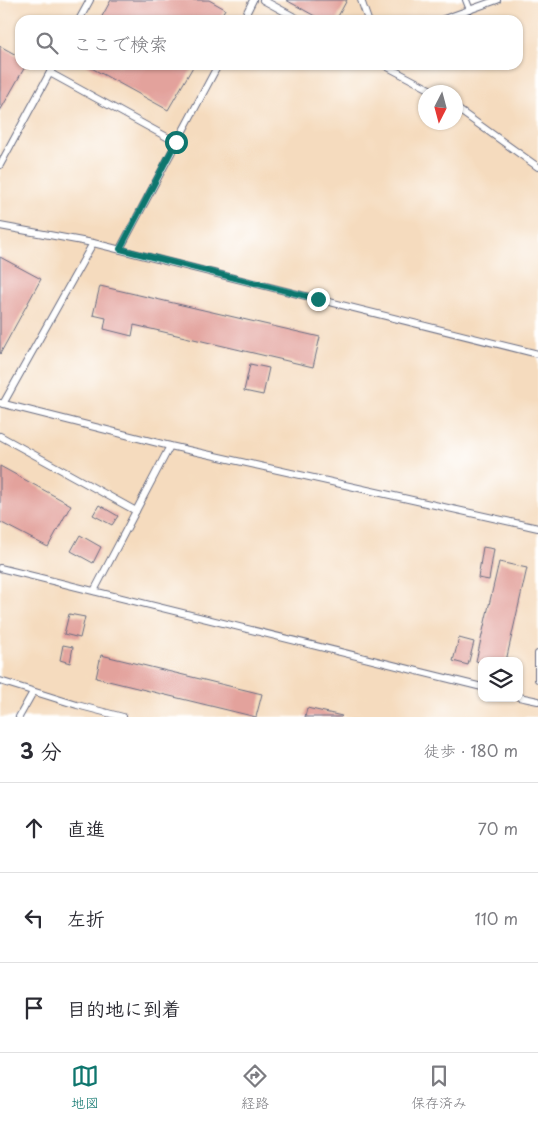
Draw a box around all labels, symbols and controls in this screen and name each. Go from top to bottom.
search box [15,15,523,70]
icon: search [33,29,61,57]
text: ここで検索 [73,29,168,57]
north arrow [418,85,463,130]
route start [165,131,188,154]
route end [307,288,330,311]
map controls [478,657,523,702]
button: layers [478,657,523,702]
text: 3 分 [20,734,62,766]
text: 徒歩 · 180 m [424,738,518,762]
icon: ahead [20,814,48,842]
text: 直進 [67,814,105,842]
text: 70 m [478,816,518,840]
icon: left [20,904,48,932]
text: 左折 [67,904,105,932]
text: 110 m [475,906,518,930]
icon: arrive [20,994,48,1022]
text: 目的地に到着 [67,994,181,1022]
tab: 地図 [71,1062,99,1113]
tab: 経路 [241,1062,269,1113]
tab: 保存済み [411,1062,467,1113]

